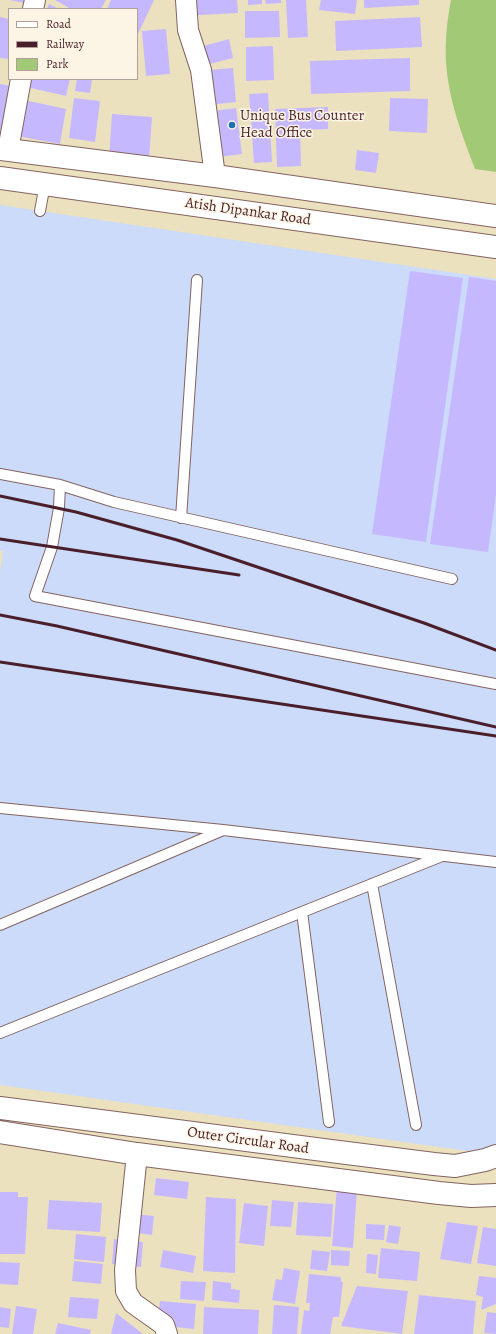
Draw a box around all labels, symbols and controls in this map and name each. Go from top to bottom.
legend [8,8,138,80]
text: Road [46,16,71,32]
text: Railway [46,36,84,52]
text: Park [46,56,69,72]
place label: Unique Bus Counter Head Office [240,107,364,142]
marker: Unique Bus Counter Head Office [227,120,237,130]
street label: Atish Dipankar Road [184,194,312,230]
street label: Outer Circular Road [186,1124,310,1158]

